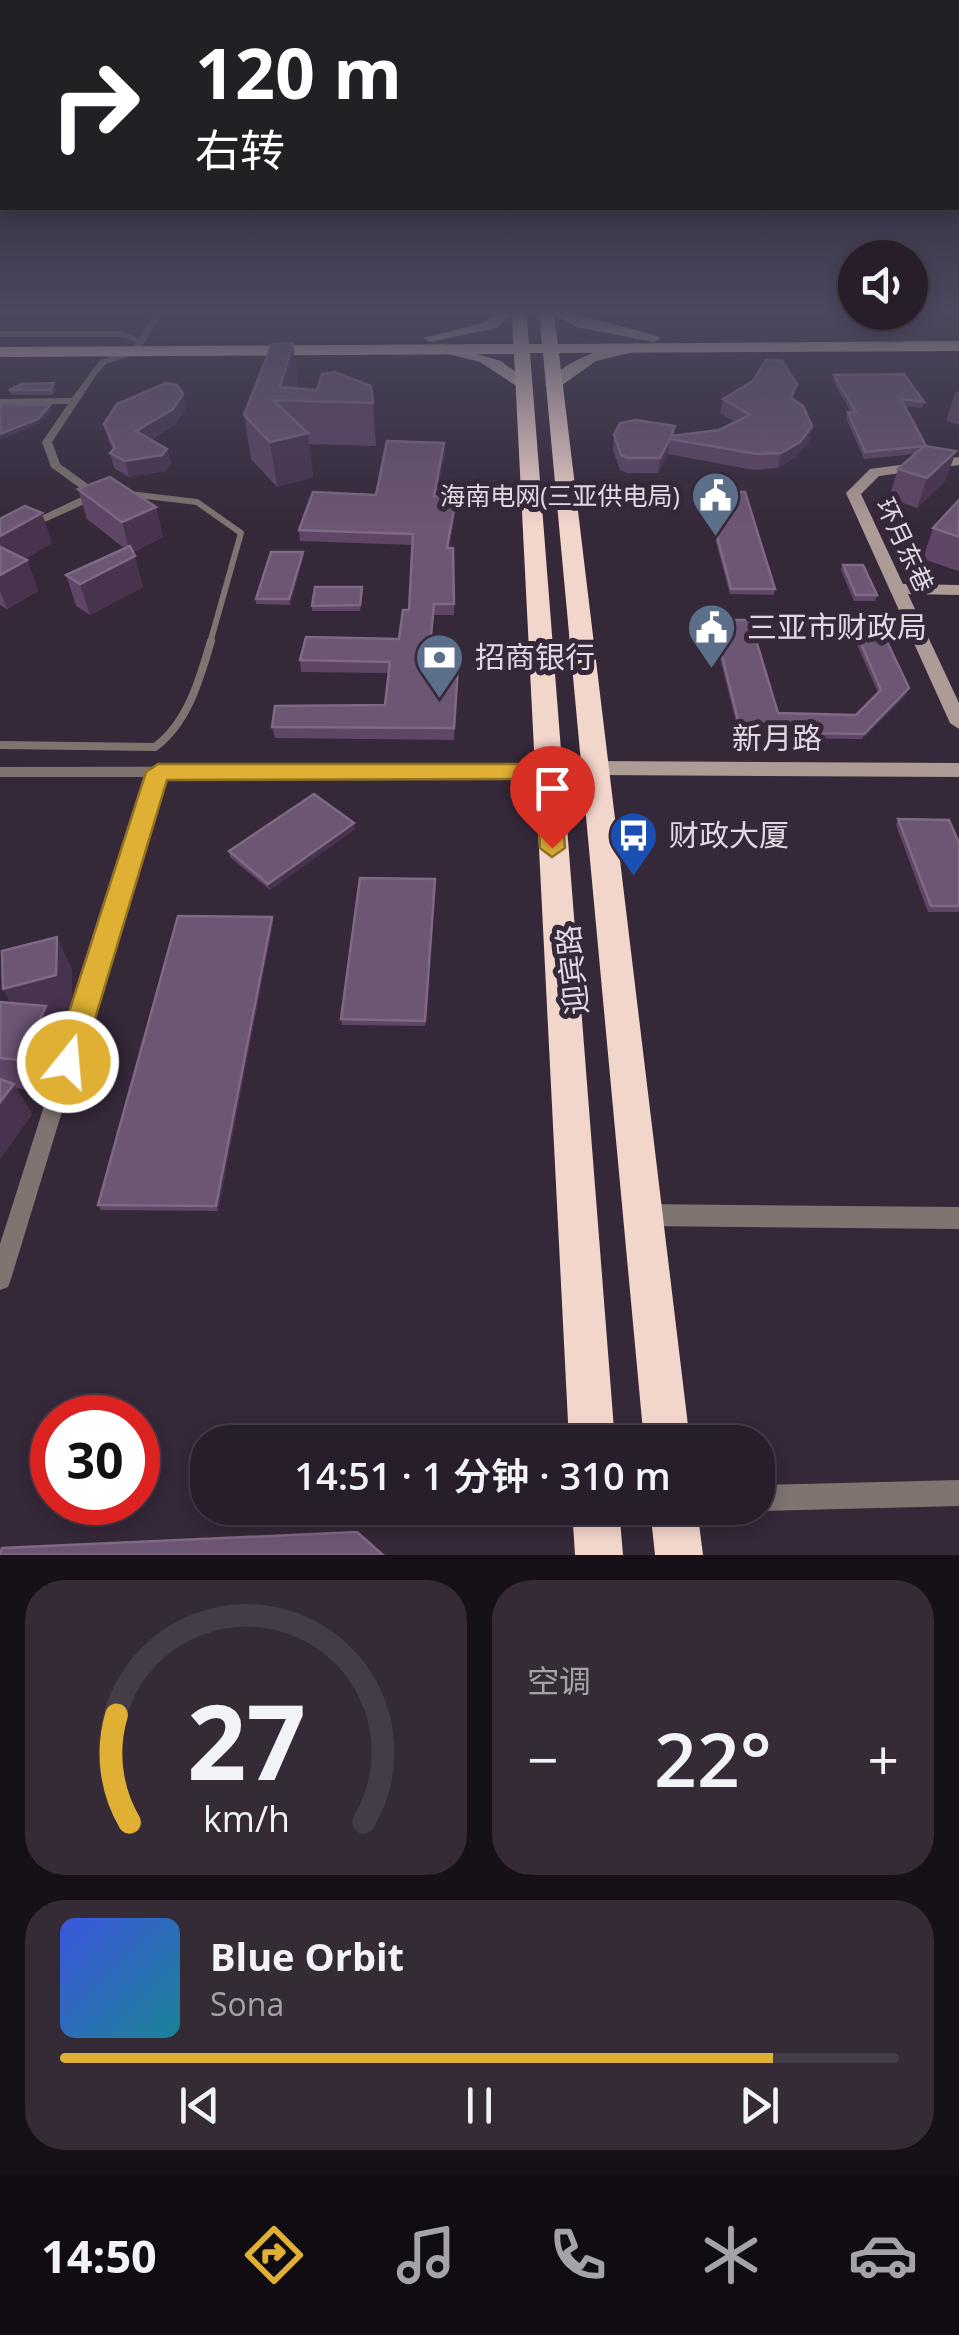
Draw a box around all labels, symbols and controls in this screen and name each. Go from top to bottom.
text: 120 m [195,24,402,120]
icon: right [30,40,160,170]
text: 右转 [195,119,285,180]
map controls [838,240,928,330]
button: sound [838,240,928,330]
public building icon: 海南电网(三亚供电局) [689,470,741,538]
place label: 海南电网(三亚供电局) [440,478,680,512]
street label: 环月东巷 [869,492,942,597]
public building icon: 三亚市财政局 [686,602,738,670]
place label: 三亚市财政局 [747,606,927,647]
bank icon: 招商银行 [414,632,466,700]
place label: 招商银行 [475,636,595,677]
street label: 新月路 [732,717,822,758]
pin [510,746,595,849]
icon: arrive [525,761,580,816]
bus stop icon: 财政大厦 [608,810,660,878]
place label: 财政大厦 [669,814,789,855]
street label: 迎宾路 [546,923,597,1017]
position arrow [16,1010,120,1114]
speed limit sign: 30 [30,1395,160,1525]
text: 14:51 · 1 分钟 · 310 m [294,1449,671,1501]
text: 空调 [527,1659,591,1702]
text: 27 [187,1669,305,1810]
text: 22° [654,1707,772,1809]
text: − [527,1721,558,1796]
text: + [868,1721,899,1796]
text: km/h [203,1794,289,1842]
text: Blue Orbit [210,1930,404,1982]
text: Sona [210,1982,284,2025]
icon: previous [172,2078,227,2133]
icon: pause [452,2078,507,2133]
icon: next [732,2078,787,2133]
icon: directions [239,2220,309,2290]
icon: music [391,2220,461,2290]
icon: phone [543,2220,613,2290]
icon: climate [696,2220,766,2290]
icon: car [848,2220,918,2290]
text: 14:50 [41,2225,157,2286]

